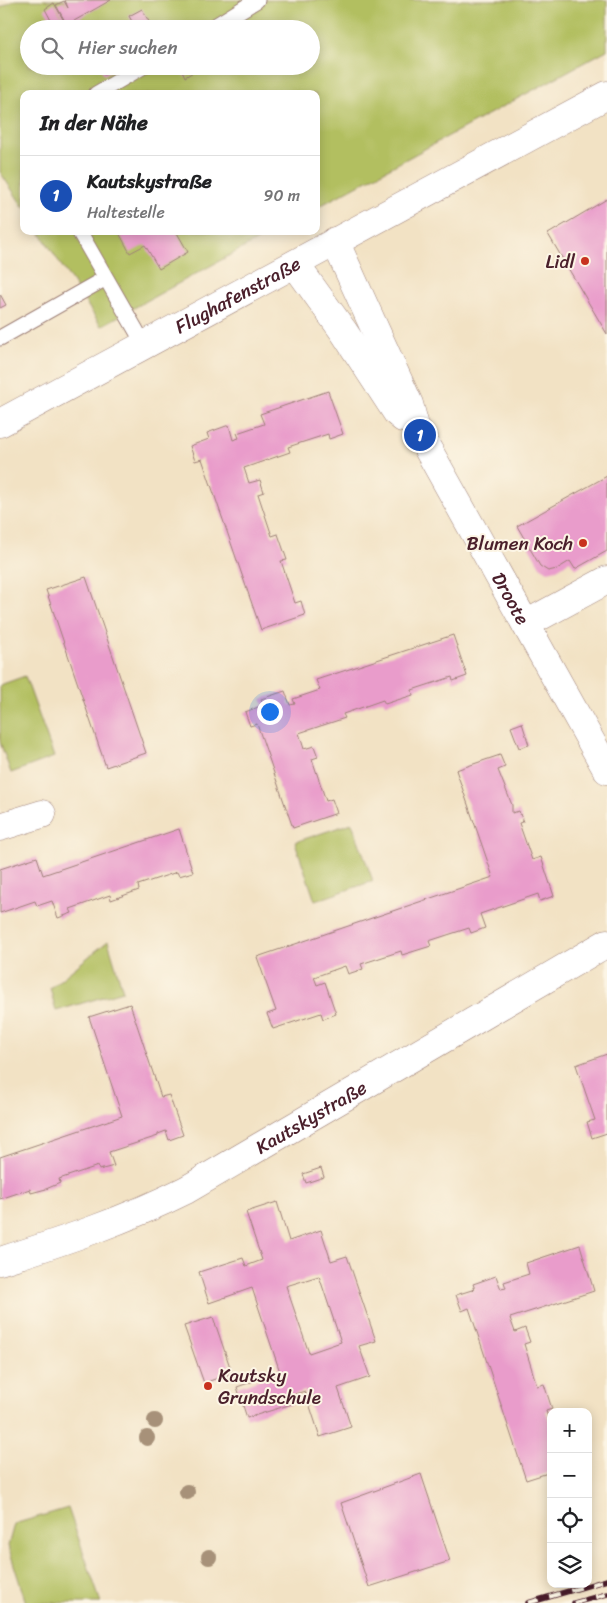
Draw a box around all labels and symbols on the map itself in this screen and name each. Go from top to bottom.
place label: Lidl [546,245,576,278]
street label: Flughafenstraße [168,247,307,342]
marker: Lidl [579,255,591,267]
pin: 1 [404,416,436,454]
place label: Blumen Koch [467,527,573,560]
marker: Blumen Koch [577,537,589,549]
street label: Droote [483,566,539,631]
your location [257,699,283,725]
street label: Kautskystraße [249,1071,373,1163]
place label: Kautsky Grundschule [218,1359,321,1414]
marker: Kautsky Grundschule [202,1380,214,1392]

